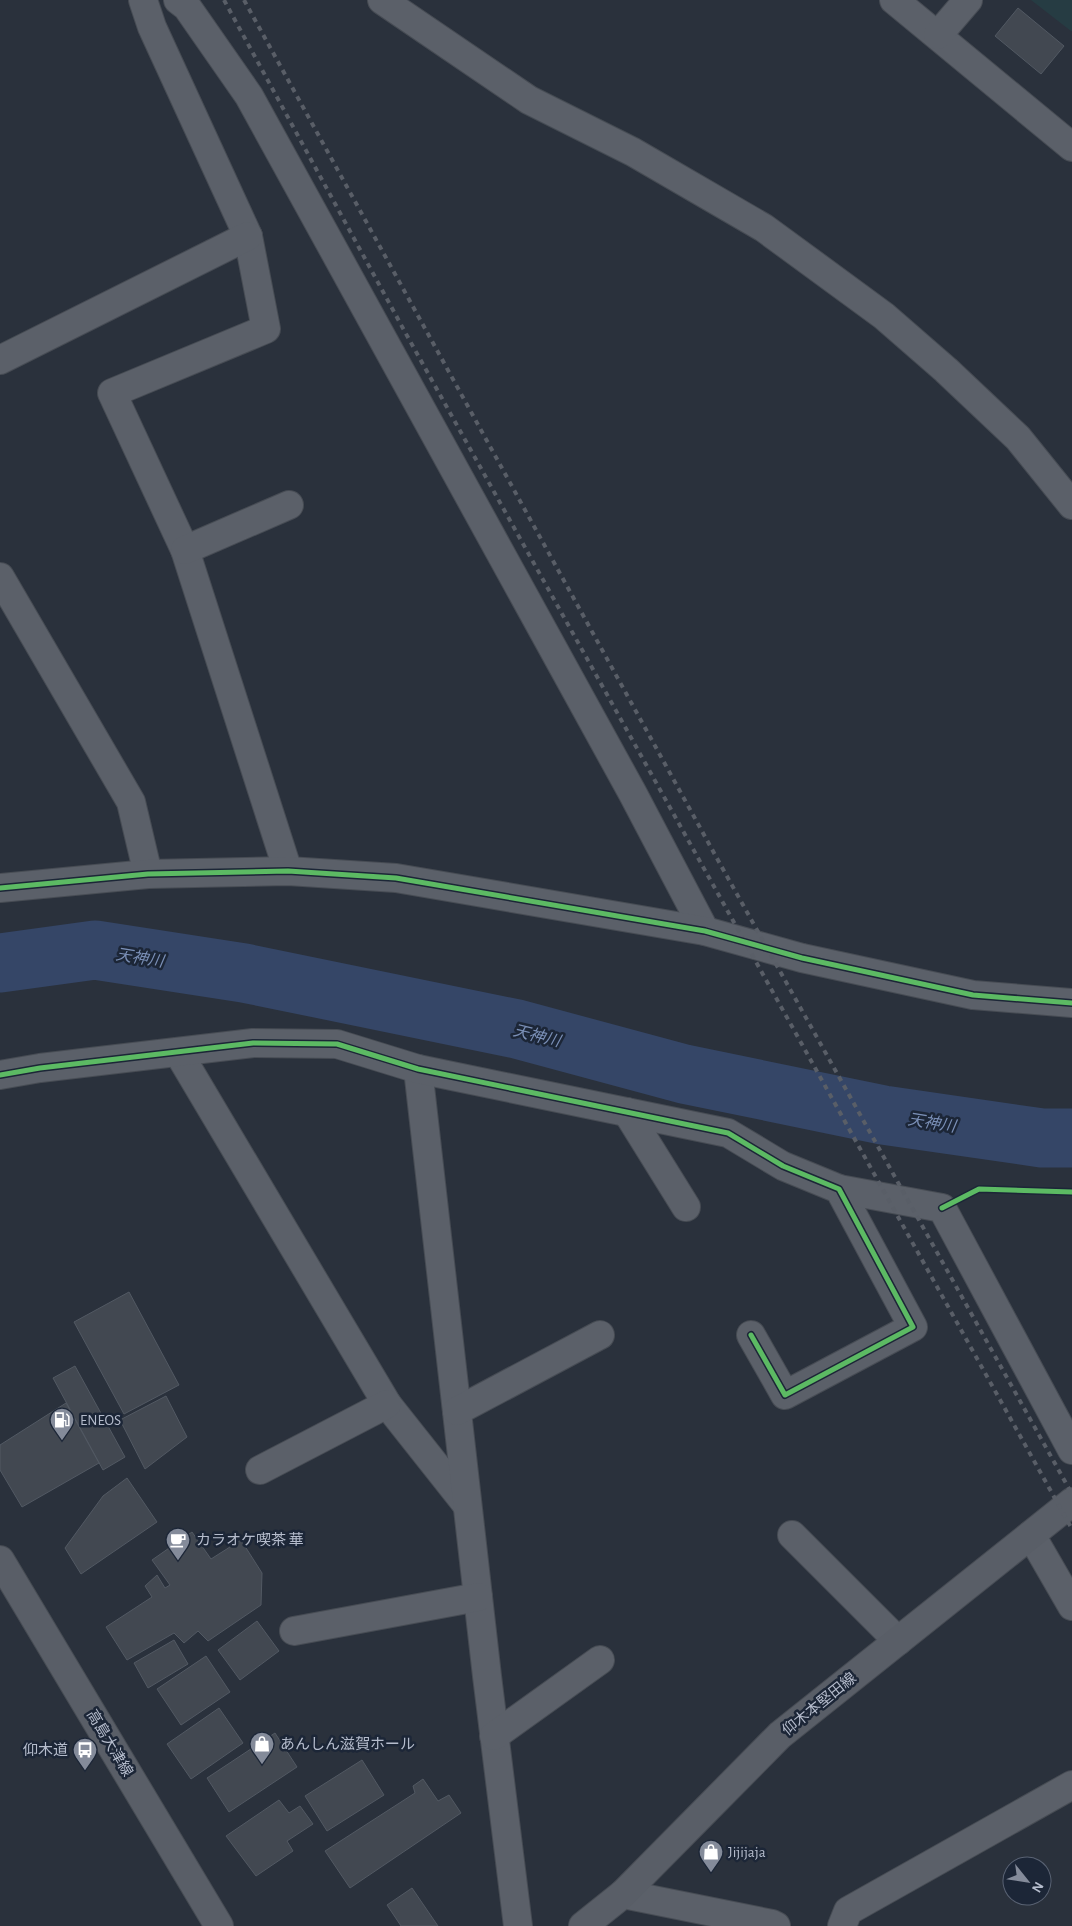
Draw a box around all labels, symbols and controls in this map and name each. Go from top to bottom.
water label: 天神川 [115,945,167,970]
water label: 天神川 [512,1021,564,1050]
water label: 天神川 [907,1110,959,1135]
fuel station icon: ENEOS [49,1407,75,1441]
place label: ENEOS [80,1413,121,1428]
cafe icon: カラオケ喫茶 華 [165,1527,191,1561]
place label: カラオケ喫茶 華 [196,1532,303,1548]
street label: 仰木本堅田線 [778,1669,859,1739]
street label: 高島大津線 [84,1707,136,1779]
shop icon: あんしん滋賀ホール [249,1731,275,1765]
place label: あんしん滋賀ホール [280,1736,415,1752]
bus stop icon: 仰木道 [72,1737,98,1771]
place label: 仰木道 [22,1742,68,1758]
shop icon: Jijijaja [698,1839,724,1873]
place label: Jijijaja [728,1845,766,1860]
north arrow [1002,1856,1052,1906]
text: N [1029,1879,1046,1895]

